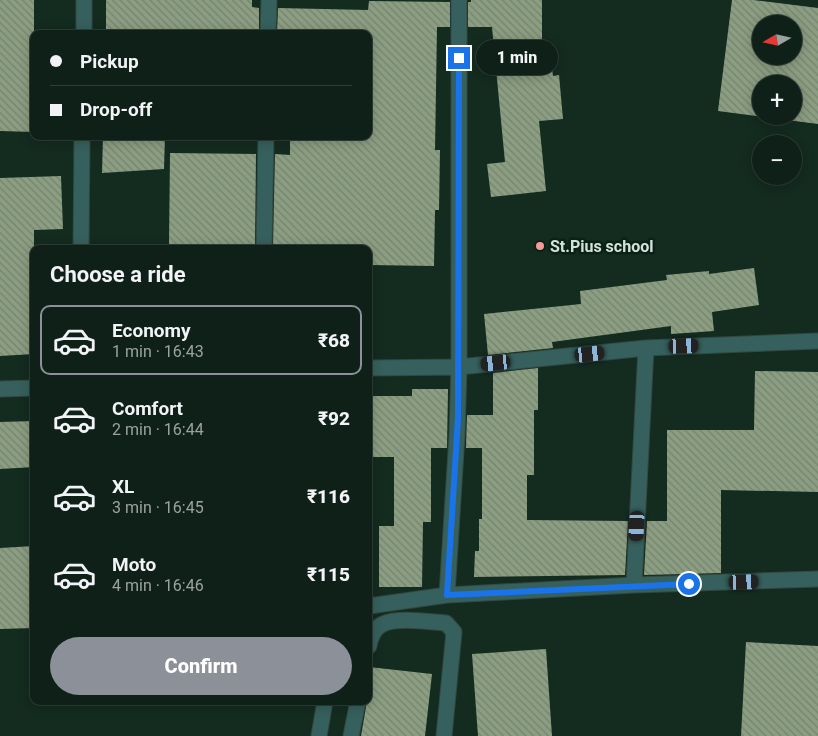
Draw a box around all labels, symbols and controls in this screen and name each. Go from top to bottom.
north arrow [752,15,802,65]
map controls [752,15,802,185]
callout: 1 min [476,40,559,76]
route end [448,47,470,69]
text: 1 min [497,48,537,67]
text: Pickup [80,50,139,73]
button: + [752,75,802,125]
text: Drop-off [80,98,152,121]
button: − [752,135,802,185]
place label: St.Pius school [550,237,653,256]
marker: St.Pius school [534,240,546,252]
text: Choose a ride [50,262,186,287]
icon: car [52,318,97,363]
text: Economy [112,319,191,342]
text: ₹68 [318,329,350,352]
car [668,338,699,354]
text: 1 min · 16:43 [112,342,204,361]
car [574,345,605,363]
car [480,354,511,372]
icon: car [52,396,97,441]
text: Comfort [112,397,183,420]
text: ₹92 [318,407,350,430]
text: 2 min · 16:44 [112,420,204,439]
icon: car [52,474,97,519]
text: XL [112,475,134,498]
text: ₹116 [307,485,350,508]
text: 3 min · 16:45 [112,498,204,517]
car [628,511,645,541]
icon: car [52,552,97,597]
text: Moto [112,553,156,576]
text: ₹115 [307,563,350,586]
route start [678,573,700,595]
car [728,574,759,590]
text: 4 min · 16:46 [112,576,204,595]
button: Confirm [50,637,352,695]

